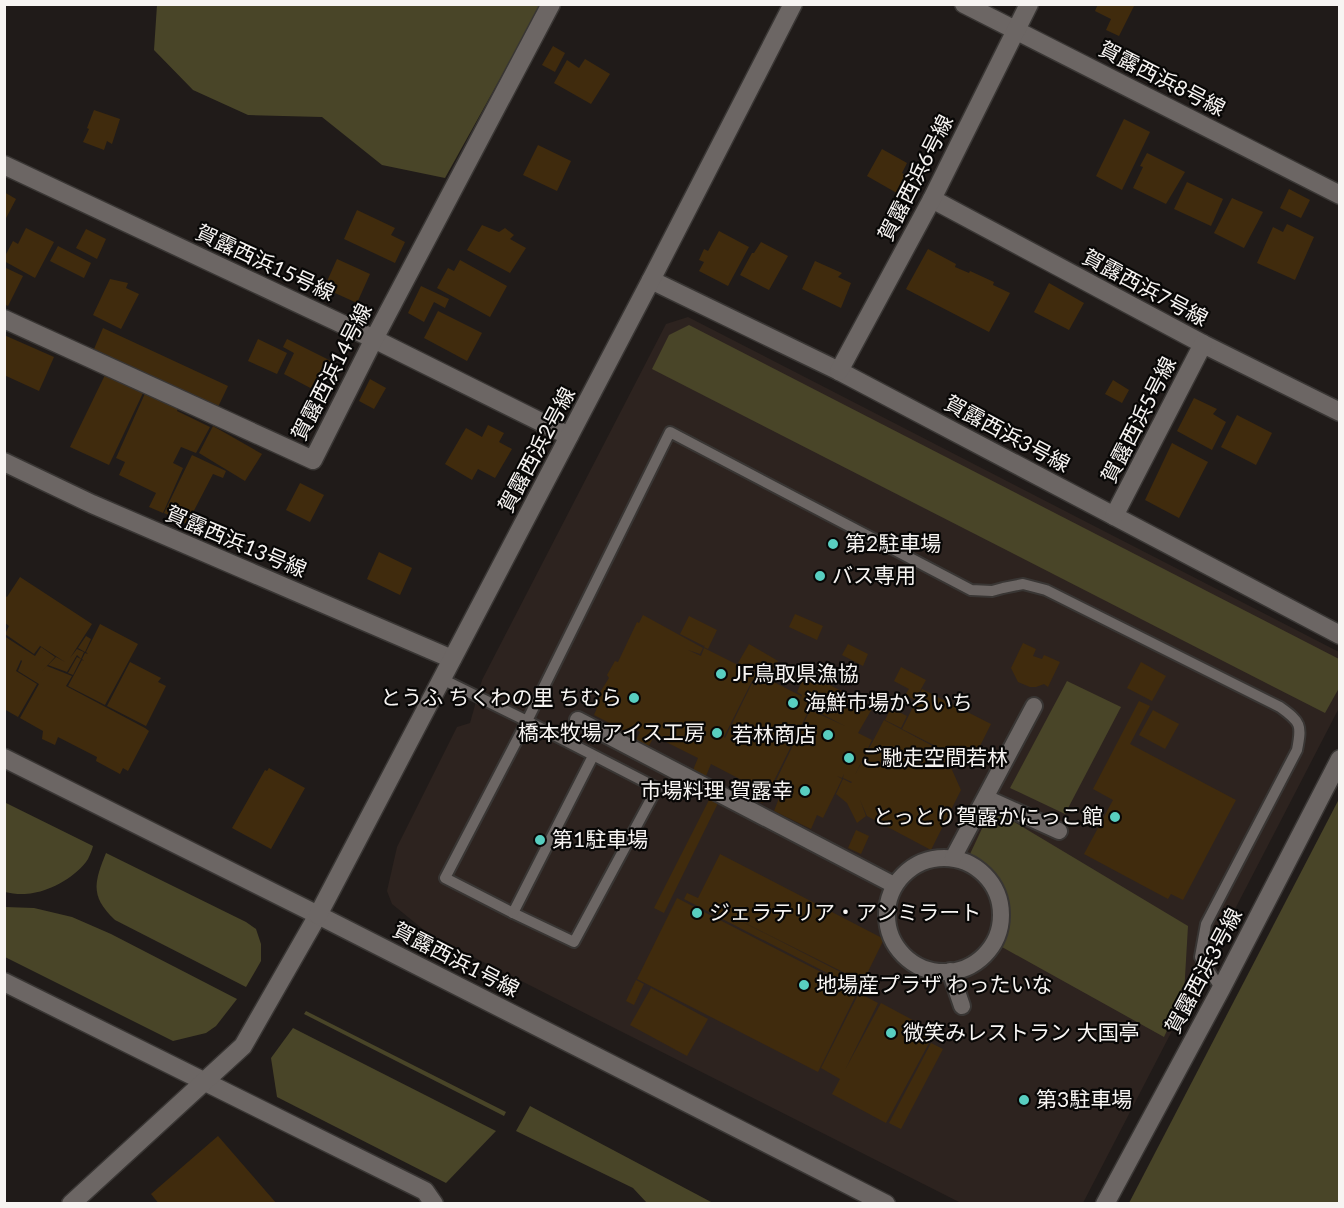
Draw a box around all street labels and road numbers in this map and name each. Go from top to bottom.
street label: 賀露西浜8号線 [1095,35,1230,120]
street label: 賀露西浜6号線 [872,110,957,245]
street label: 賀露西浜15号線 [192,219,339,305]
street label: 賀露西浜7号線 [1079,243,1213,330]
street label: 賀露西浜14号線 [285,299,376,444]
street label: 賀露西浜5号線 [1095,352,1180,487]
street label: 賀露西浜2号線 [492,382,579,516]
street label: 賀露西浜3号線 [941,389,1075,476]
street label: 賀露西浜13号線 [162,500,311,582]
street label: 賀露西浜3号線 [1159,903,1246,1037]
street label: 賀露西浜1号線 [389,916,524,1001]

